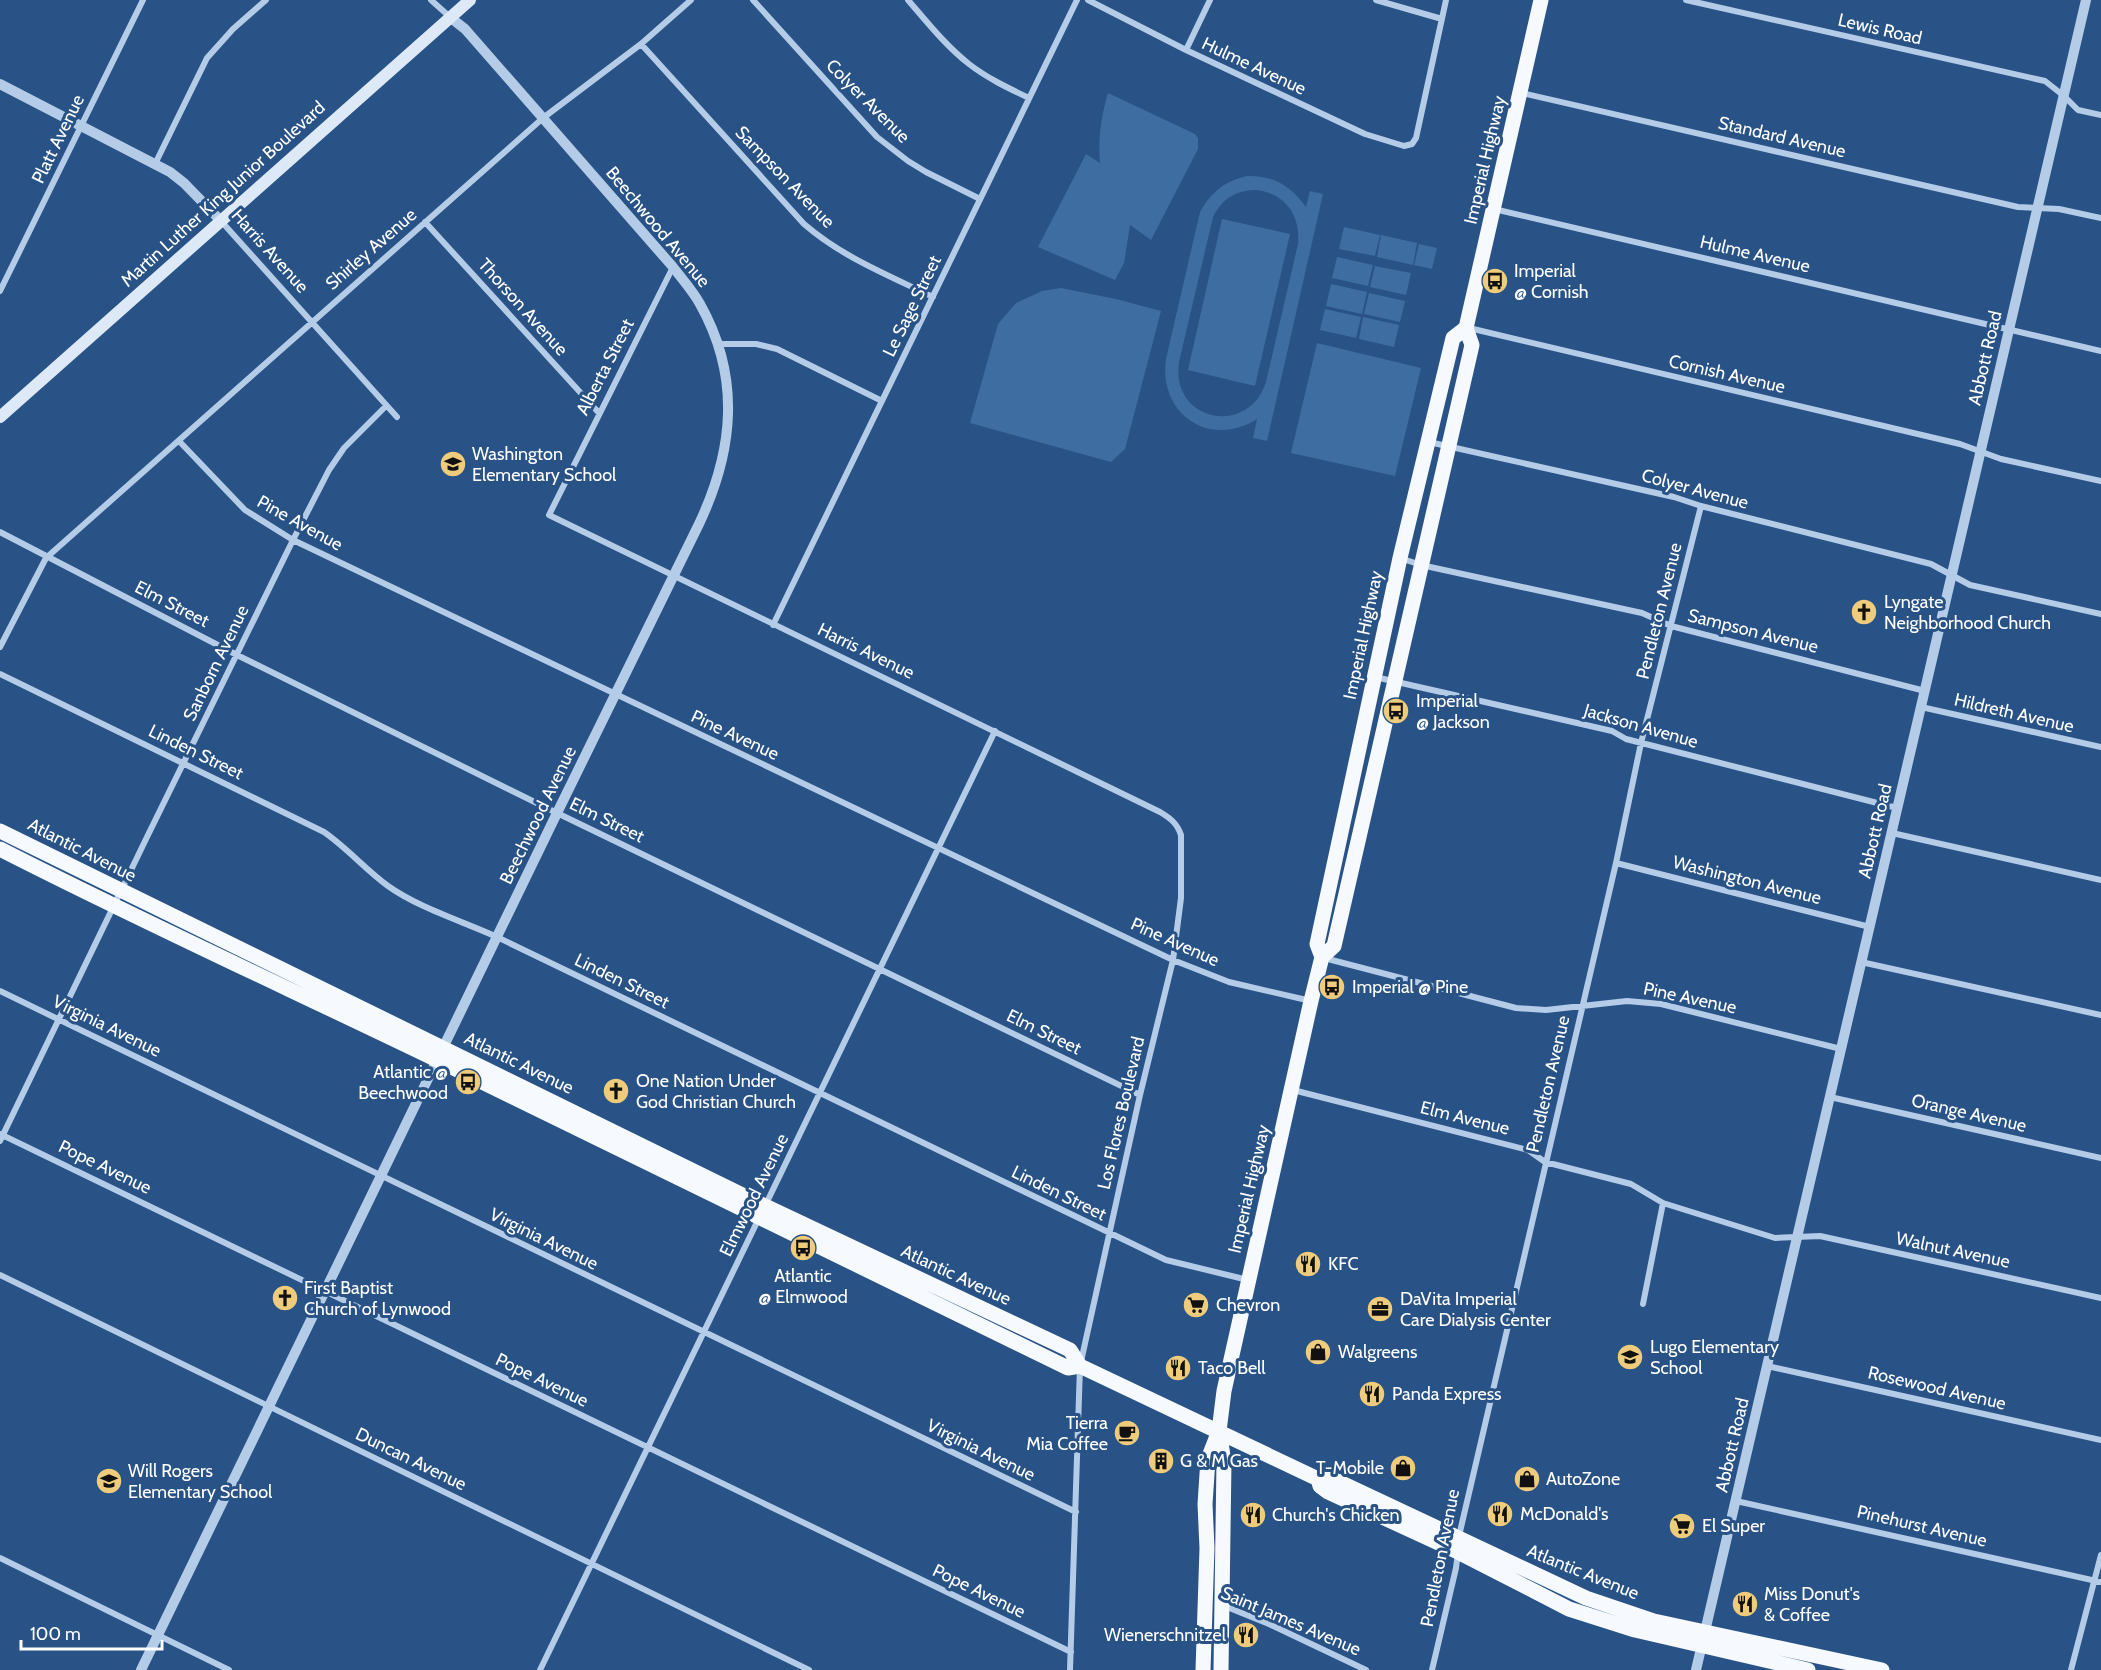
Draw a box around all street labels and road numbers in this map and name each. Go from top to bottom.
street label: Lewis Road [1836,9,1924,49]
street label: Hulme Avenue [1198,32,1310,100]
street label: Colyer Avenue [821,54,915,148]
street label: Platt Avenue [27,91,89,187]
street label: Imperial Highway [1460,94,1510,226]
street label: Martin Luther King Junior Boulevard [116,96,330,292]
street label: Standard Avenue [1716,112,1848,162]
street label: Sampson Avenue [731,121,839,233]
street label: Beechwood Avenue [601,162,715,292]
street label: Shirley Avenue [321,204,421,294]
street label: Harris Avenue [227,205,313,297]
street label: Hulme Avenue [1698,231,1812,277]
street label: Le Sage Street [878,252,946,360]
street label: Thorson Avenue [474,254,572,360]
street label: Abbott Road [1963,309,2007,407]
street label: Alberta Street [571,315,639,419]
street label: Cornish Avenue [1667,350,1787,398]
street label: Colyer Avenue [1639,464,1751,514]
street label: Pine Avenue [253,490,347,556]
street label: Pendleton Avenue [1631,541,1687,681]
street label: Imperial Highway [1339,569,1387,701]
street label: Elm Street [131,576,213,632]
street label: Sanborn Avenue [178,602,254,724]
street label: Sampson Avenue [1686,604,1820,658]
street label: Harris Avenue [814,618,918,684]
street label: Hildreth Avenue [1952,689,2076,737]
street label: Jackson Avenue [1580,699,1701,753]
street label: Pine Avenue [688,705,782,765]
street label: Linden Street [145,720,247,784]
street label: Beechwood Avenue [495,742,581,888]
street label: Abbott Road [1853,782,1897,880]
street label: Elm Street [566,793,648,847]
street label: Atlantic Avenue [24,813,140,887]
street label: Washington Avenue [1671,851,1823,909]
street label: Pine Avenue [1127,913,1223,971]
street label: Linden Street [571,949,673,1013]
street label: Pine Avenue [1642,977,1738,1019]
street label: Virginia Avenue [49,990,165,1062]
street label: Elm Street [1003,1005,1085,1059]
street label: Pendleton Avenue [1522,1013,1574,1155]
street label: Atlantic Avenue [461,1027,577,1099]
street label: Los Flores Boulevard [1093,1034,1149,1192]
street label: Orange Avenue [1909,1089,2029,1137]
street label: Elm Avenue [1418,1096,1512,1140]
street label: Imperial Highway [1224,1123,1274,1255]
street label: Elmwood Avenue [715,1130,793,1260]
street label: Pope Avenue [55,1135,155,1199]
street label: Linden Street [1008,1161,1110,1225]
street label: Virginia Avenue [486,1203,602,1275]
street label: Walnut Avenue [1894,1227,2012,1273]
street label: Atlantic Avenue [898,1240,1014,1310]
street label: Pope Avenue [492,1348,592,1412]
street label: Rosewood Avenue [1866,1361,2008,1415]
street label: Abbott Road [1710,1396,1754,1494]
street label: Virginia Avenue [923,1414,1039,1486]
street label: Duncan Avenue [352,1423,470,1495]
street label: Pendleton Avenue [1416,1487,1464,1629]
street label: Pinehurst Avenue [1855,1500,1989,1552]
street label: Atlantic Avenue [1524,1540,1642,1604]
street label: Pope Avenue [929,1559,1029,1623]
street label: Saint James Avenue [1218,1582,1364,1660]

